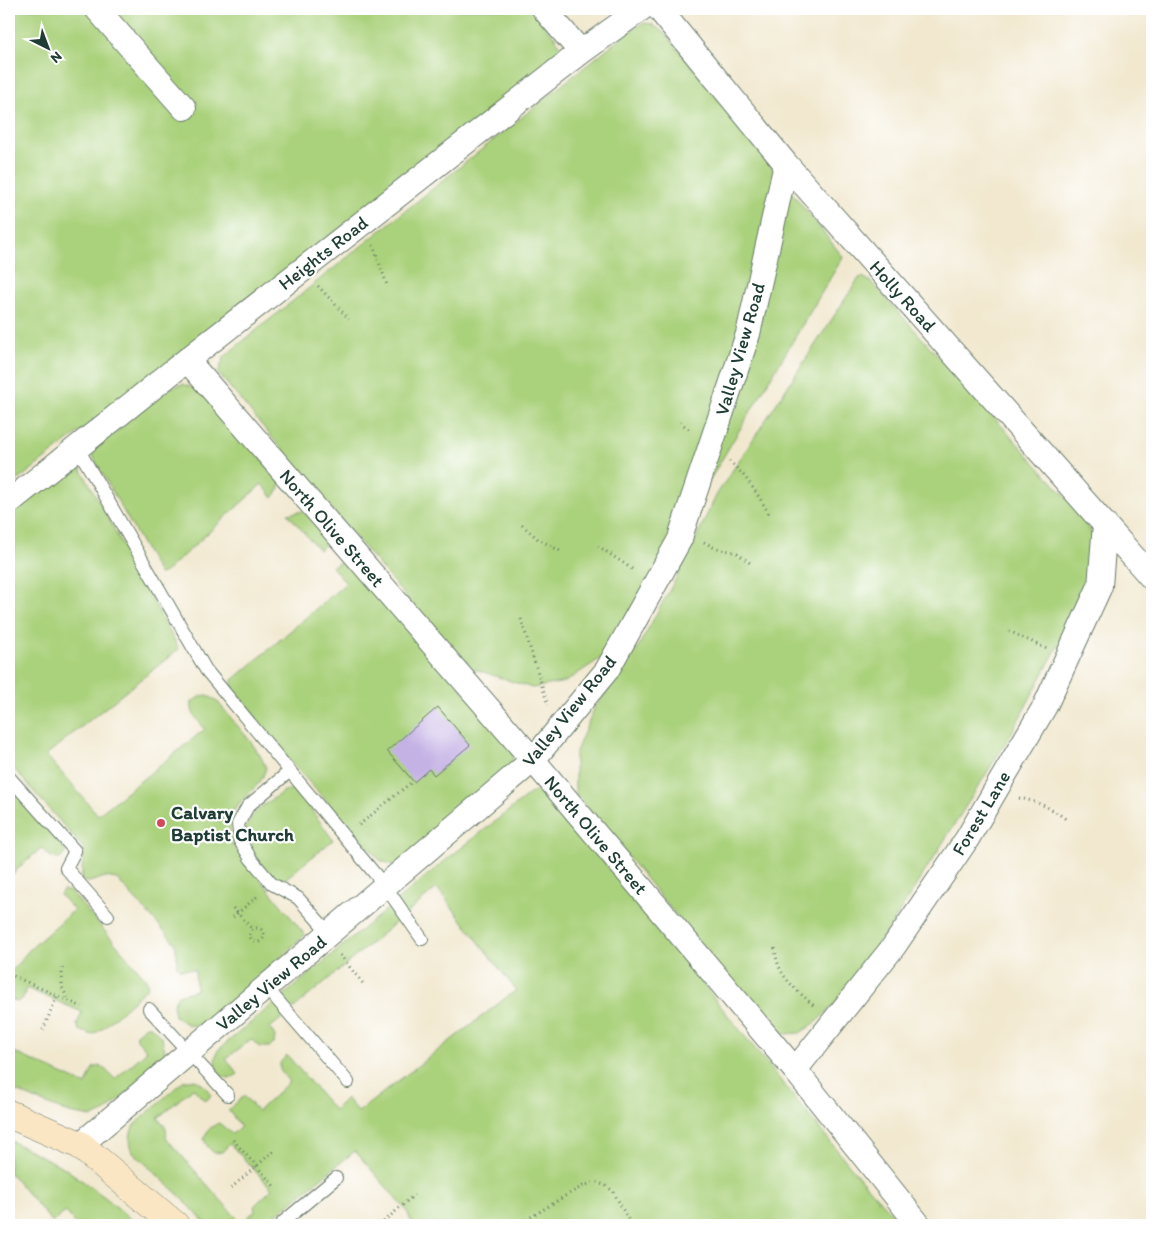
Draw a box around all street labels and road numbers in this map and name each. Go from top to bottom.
street label: Heights Road [274,211,372,295]
street label: Holly Road [865,255,942,337]
street label: Valley View Road [710,280,770,418]
street label: North Olive Street [275,464,389,592]
street label: Valley View Road [517,650,621,772]
street label: Forest Lane [947,767,1015,859]
street label: North Olive Street [539,771,653,899]
street label: Valley View Road [211,930,331,1036]

